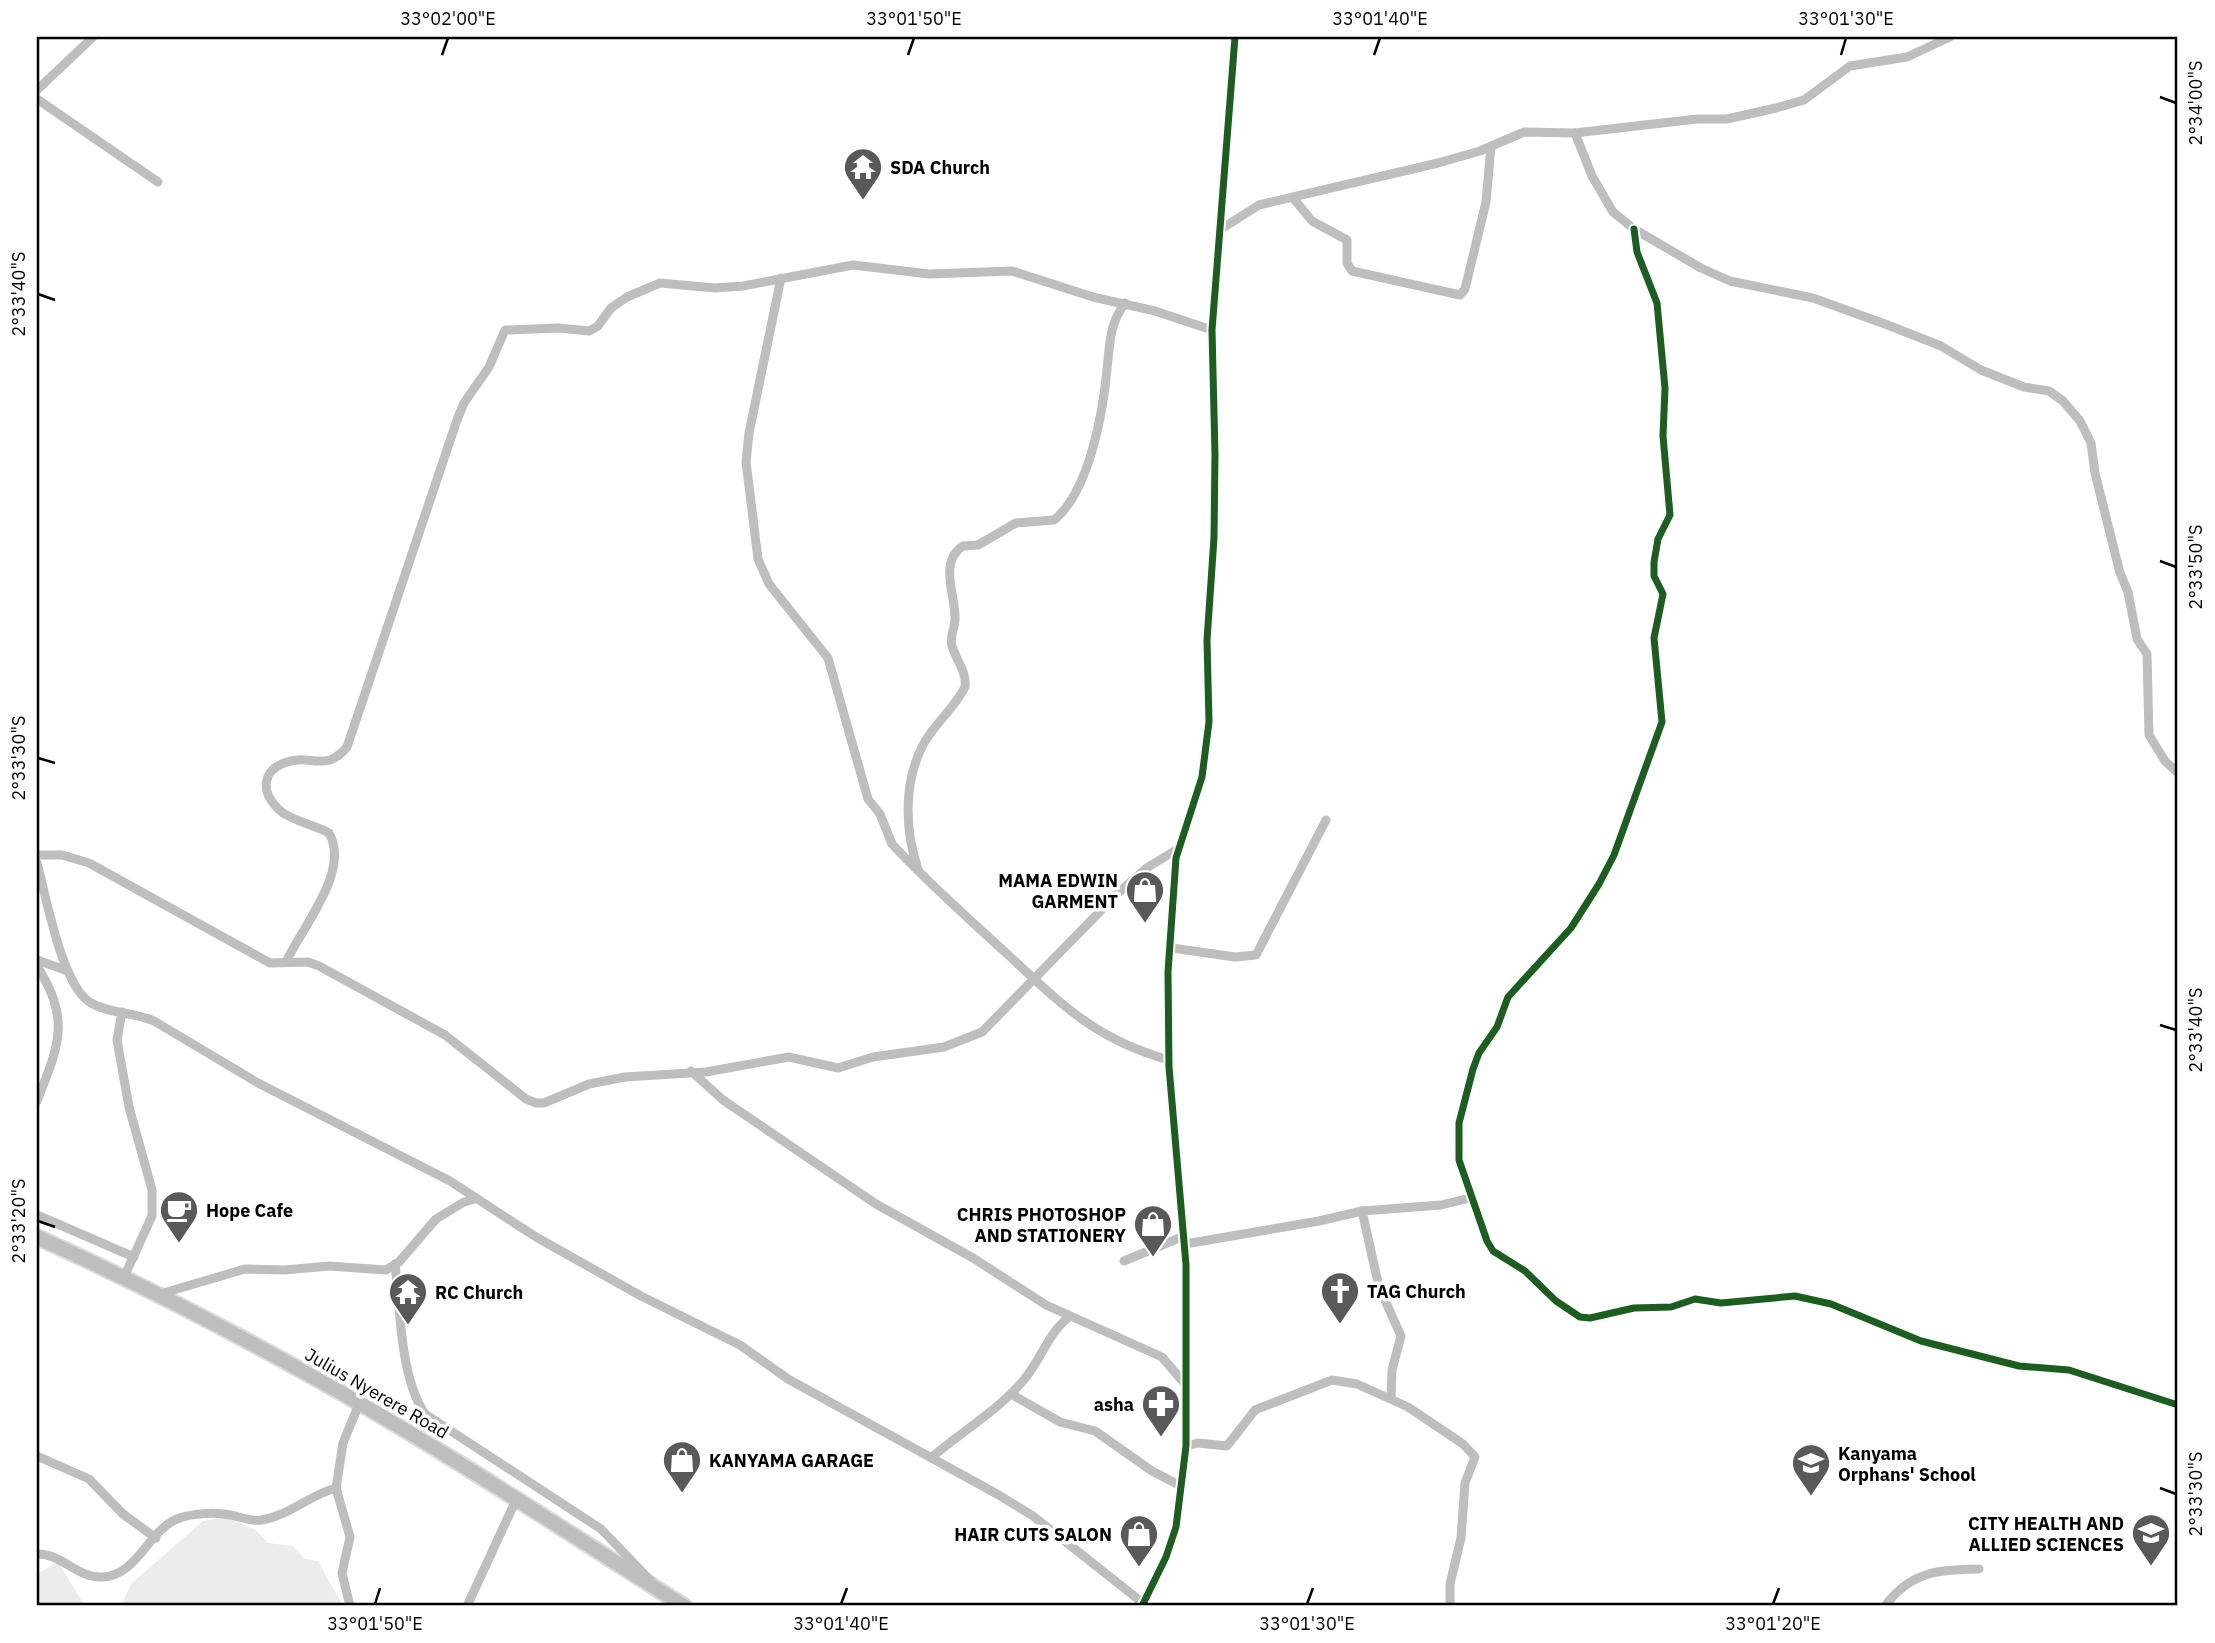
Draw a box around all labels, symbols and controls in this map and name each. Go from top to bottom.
text: 33°02'00"E [400,7,496,30]
text: 33°01'50"E [866,7,962,30]
text: 33°01'40"E [1332,7,1428,30]
text: 33°01'30"E [1798,7,1894,30]
text: 2°34'00"S [2184,61,2207,145]
temple icon: SDA Church [842,146,884,201]
place label: SDA Church [890,156,990,179]
text: 2°33'40"S [7,252,30,336]
text: 2°33'50"S [2184,525,2207,609]
text: 2°33'30"S [7,716,30,800]
place label: MAMA EDWIN GARMENT [998,869,1118,913]
shop icon: MAMA EDWIN GARMENT [1124,869,1166,924]
text: 2°33'40"S [2184,988,2207,1072]
text: 2°33'20"S [7,1179,30,1263]
cafe icon: Hope Cafe [158,1189,200,1244]
place label: Hope Cafe [206,1199,293,1222]
place label: CHRIS PHOTOSHOP AND STATIONERY [957,1203,1126,1247]
shop icon: CHRIS PHOTOSHOP AND STATIONERY [1132,1203,1174,1258]
church icon: TAG Church [1319,1270,1361,1325]
temple icon: RC Church [387,1271,429,1326]
place label: TAG Church [1367,1280,1466,1303]
place label: RC Church [435,1281,523,1304]
street label: Julius Nyerere Road [301,1343,453,1443]
pharmacy icon: asha [1140,1383,1182,1438]
place label: asha [1094,1393,1134,1416]
shop icon: KANYAMA GARAGE [661,1439,703,1494]
school or university icon: Kanyama Orphans' School [1790,1442,1832,1497]
place label: Kanyama Orphans' School [1838,1442,1976,1486]
place label: KANYAMA GARAGE [709,1449,874,1472]
text: 2°33'30"S [2184,1452,2207,1536]
place label: CITY HEALTH AND ALLIED SCIENCES [1968,1512,2124,1556]
school or university icon: CITY HEALTH AND ALLIED SCIENCES [2130,1512,2172,1567]
shop icon: HAIR CUTS SALON [1118,1513,1160,1568]
place label: HAIR CUTS SALON [954,1523,1112,1546]
text: 33°01'50"E [327,1612,423,1635]
text: 33°01'40"E [793,1612,889,1635]
text: 33°01'30"E [1259,1612,1355,1635]
text: 33°01'20"E [1725,1612,1821,1635]

